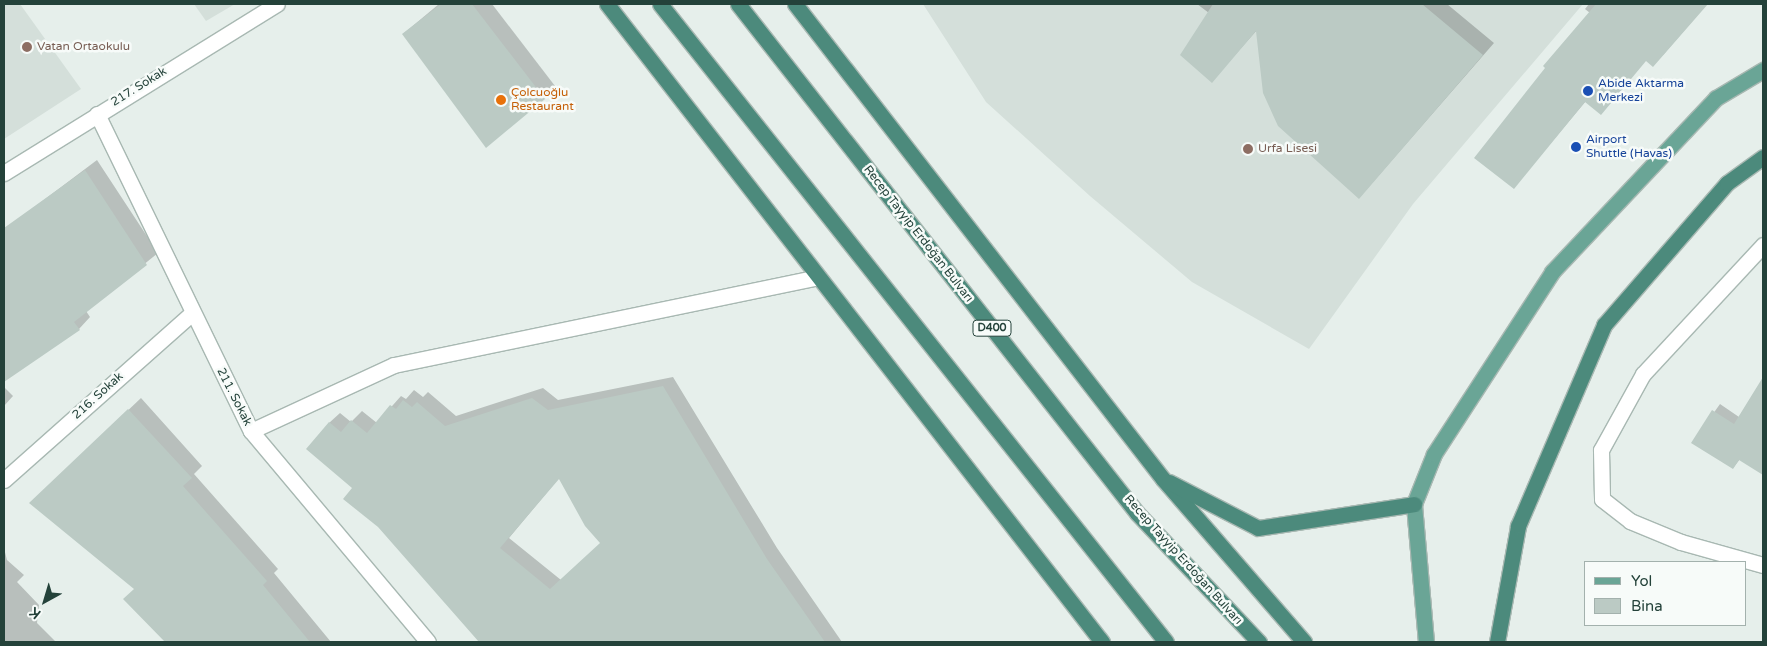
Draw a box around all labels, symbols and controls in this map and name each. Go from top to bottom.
place label: Vatan Ortaokulu [37,40,130,54]
marker: Vatan Ortaokulu [21,41,33,53]
street label: 217. Sokak [109,64,169,110]
place label: Abide Aktarma Merkezi [1598,77,1684,105]
marker: Abide Aktarma Merkezi [1582,85,1594,97]
place label: Çolcuoğlu Restaurant [511,86,574,114]
marker: Çolcuoğlu Restaurant [495,94,507,106]
place label: Airport Shuttle (Havas) [1586,133,1672,161]
marker: Airport Shuttle (Havas) [1570,141,1582,153]
place label: Urfa Lisesi [1258,142,1317,156]
marker: Urfa Lisesi [1242,143,1254,155]
street label: Recep Tayyip Erdoğan Bulvarı [860,163,976,305]
road number: D400 [972,319,1012,336]
street label: 211. Sokak [213,366,255,428]
street label: 216. Sokak [70,369,126,423]
street label: Recep Tayyip Erdoğan Bulvarı [1121,492,1245,628]
legend [1584,561,1747,626]
text: Yol [1631,572,1652,590]
north arrow [20,576,70,626]
text: Bina [1631,597,1663,615]
text: K [26,603,44,623]

